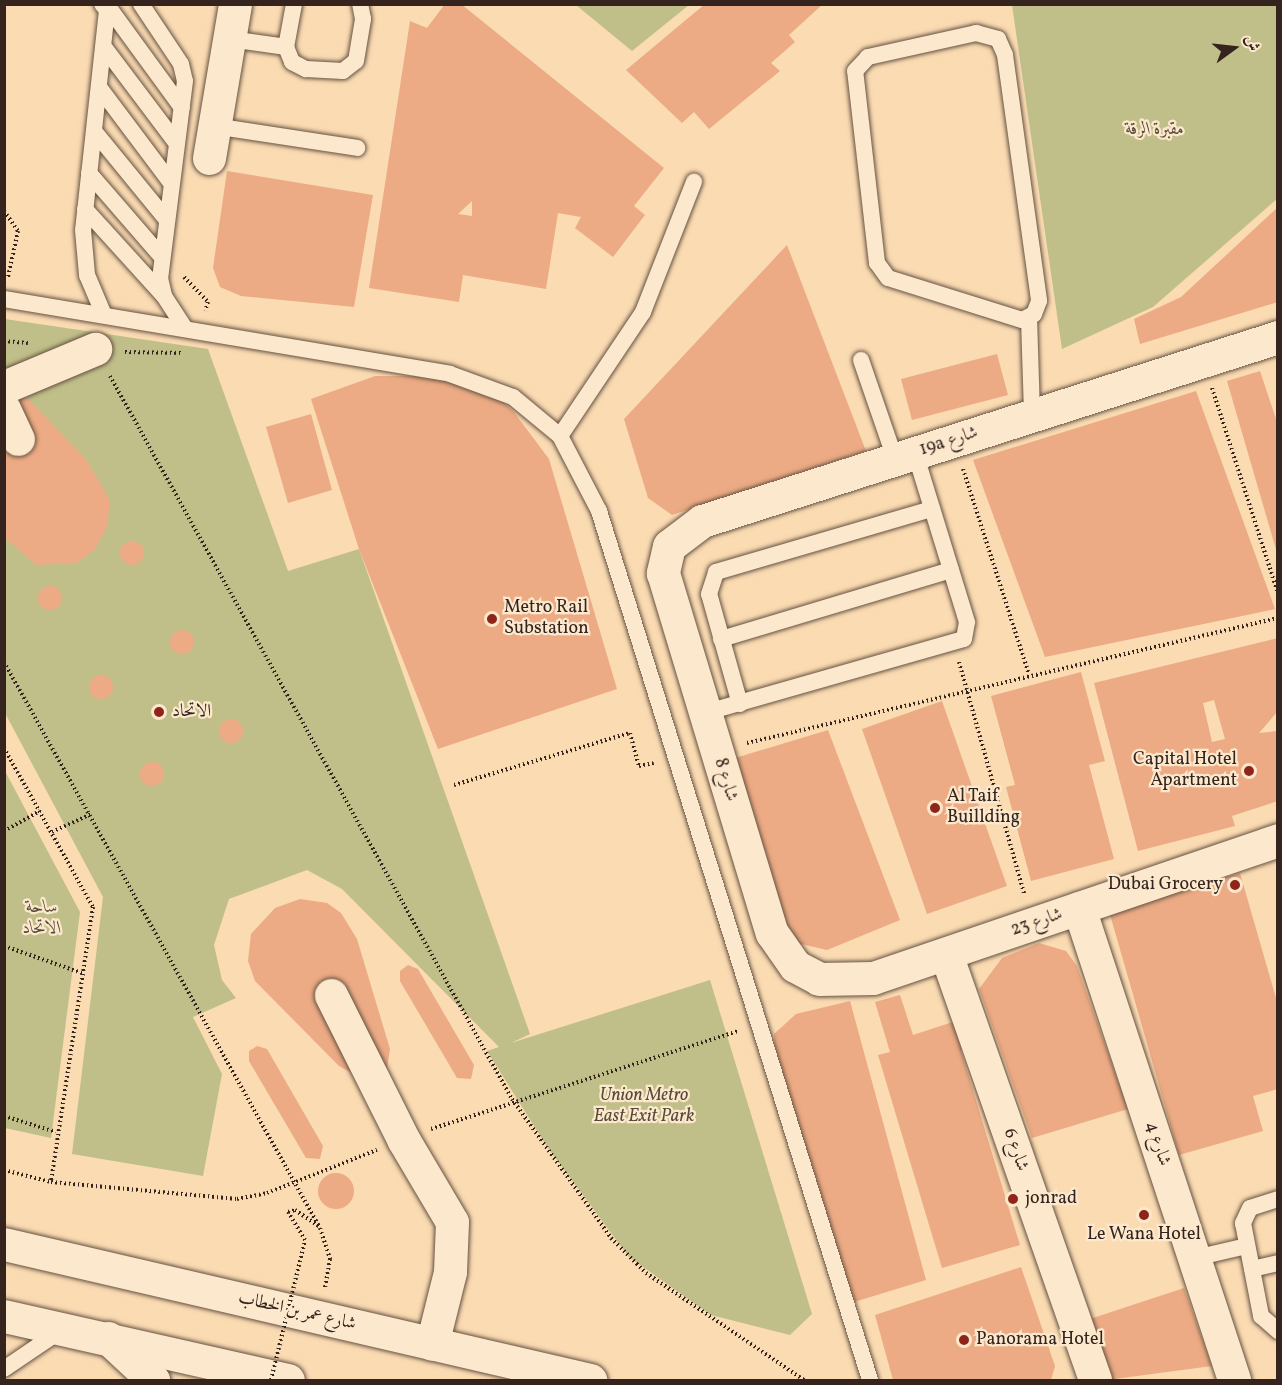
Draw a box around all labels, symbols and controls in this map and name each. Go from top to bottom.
north arrow [1204,18,1264,78]
text: ش [1239,33,1264,54]
park label: مقبرة الرقة [1126,119,1184,141]
street label: 19a شارع [917,422,981,462]
place label: Metro Rail Substation [504,598,589,640]
marker: Metro Rail Substation [485,612,499,626]
place label: الاتحاد [172,701,211,723]
marker: الاتحاد [150,703,168,721]
place label: Capital Hotel Apartment [1133,750,1237,792]
street label: شارع 8 [708,756,742,804]
marker: Capital Hotel Apartment [1242,764,1256,778]
place label: Al Taif Buillding [947,787,1020,830]
marker: Al Taif Buillding [928,801,942,815]
place label: Dubai Grocery [1108,874,1223,896]
marker: Dubai Grocery [1228,878,1242,892]
park label: ساحة الاتحاد [22,898,62,940]
street label: شارع 23 [1008,904,1066,942]
park label: Union Metro East Exit Park [594,1086,694,1128]
street label: شارع 4 [1140,1119,1174,1169]
street label: شارع 6 [998,1126,1032,1174]
place label: jonrad [1025,1188,1077,1210]
marker: jonrad [1006,1192,1020,1206]
marker: Le Wana Hotel [1137,1208,1151,1222]
place label: Le Wana Hotel [1087,1224,1201,1246]
street label: شارع عمر بن الخطاب [236,1288,358,1336]
place label: Panorama Hotel [976,1329,1104,1351]
marker: Panorama Hotel [957,1333,971,1347]

